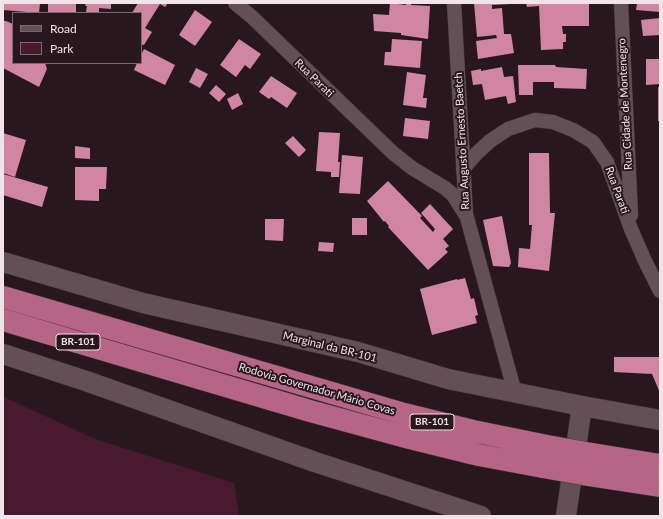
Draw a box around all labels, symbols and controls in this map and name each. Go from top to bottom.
legend [12,12,142,64]
text: Road [50,21,77,36]
street label: Rua Cidade de Montenegro [615,38,635,170]
text: Park [50,41,73,56]
street label: Rua Parati [292,56,336,100]
street label: Rua Augusto Ernesto Baetch [452,72,472,210]
street label: Rua Parati [602,165,632,215]
street label: Marginal da BR-101 [282,329,378,365]
road number: BR-101 [56,334,100,350]
street label: Rodovia Governador Mário Covas [237,360,397,418]
road number: BR-101 [410,414,454,430]

